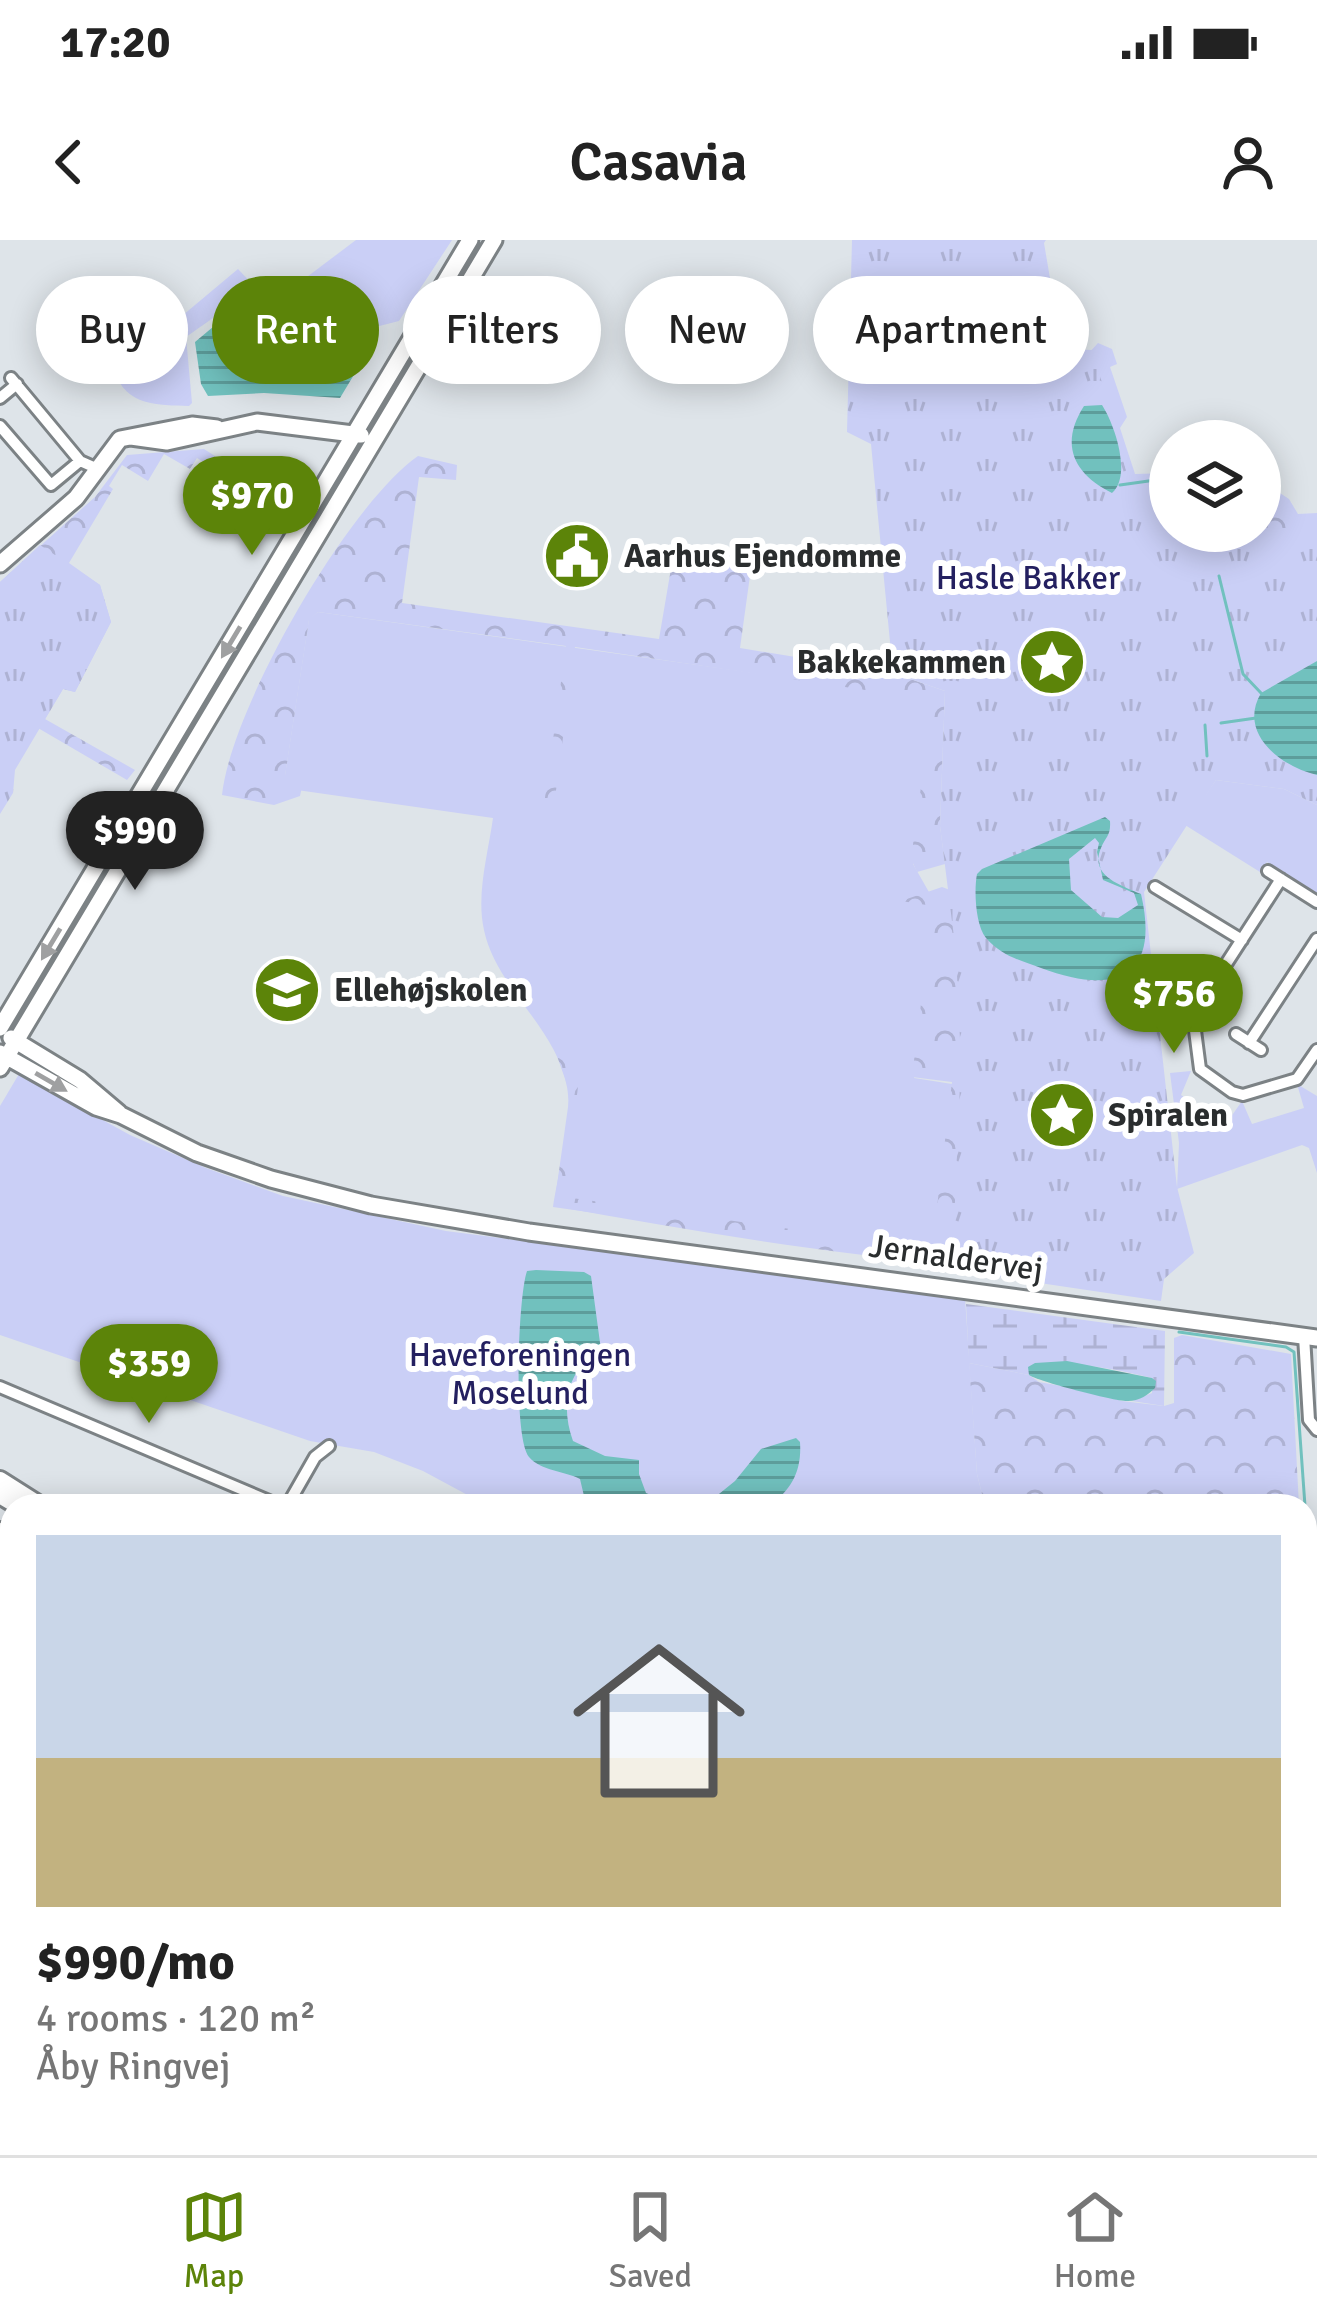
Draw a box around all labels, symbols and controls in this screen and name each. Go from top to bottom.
text: 17:20 [60,15,170,70]
icon: back [36,129,102,195]
text: Casavia [570,129,747,196]
icon: person [1215,129,1281,195]
chip: Buy [36,276,188,384]
chip: Rent [212,276,379,384]
chip: Filters [403,276,601,384]
chip: New [625,276,789,384]
chip: Apartment [813,276,1089,384]
map controls [1149,420,1281,552]
button: layers [1149,420,1281,552]
pin: $970 [181,456,323,558]
text: $970 [210,471,294,519]
public building icon: Aarhus Ejendomme [542,521,612,591]
place label: Aarhus Ejendomme [624,536,901,577]
park label: Hasle Bakker [936,558,1120,599]
one-way arrow [221,625,242,659]
place icon: Bakkekammen [1017,627,1087,697]
place label: Bakkekammen [796,642,1006,683]
pin: $990 [64,791,206,893]
text: $990 [93,806,177,854]
one-way arrow [41,927,62,961]
pin: $756 [1103,954,1245,1056]
school or university icon: Ellehøjskolen [252,955,322,1025]
text: $756 [1132,969,1216,1017]
place label: Ellehøjskolen [334,970,528,1011]
one-way arrow [34,1071,68,1092]
place icon: Spiralen [1027,1080,1097,1150]
place label: Spiralen [1108,1095,1228,1136]
street label: Jernaldervej [866,1226,1046,1290]
pin: $359 [78,1324,220,1426]
park label: Haveforeningen Moselund [409,1335,631,1414]
text: $359 [107,1339,191,1387]
icon: home [551,1613,767,1829]
text: $990/mo [36,1931,235,1994]
text: 4 rooms · 120 m² [36,1994,316,2042]
text: Åby Ringvej [36,2042,231,2090]
tab: Map [181,2184,247,2297]
tab: Saved [609,2184,692,2297]
tab: Home [1054,2184,1136,2297]

